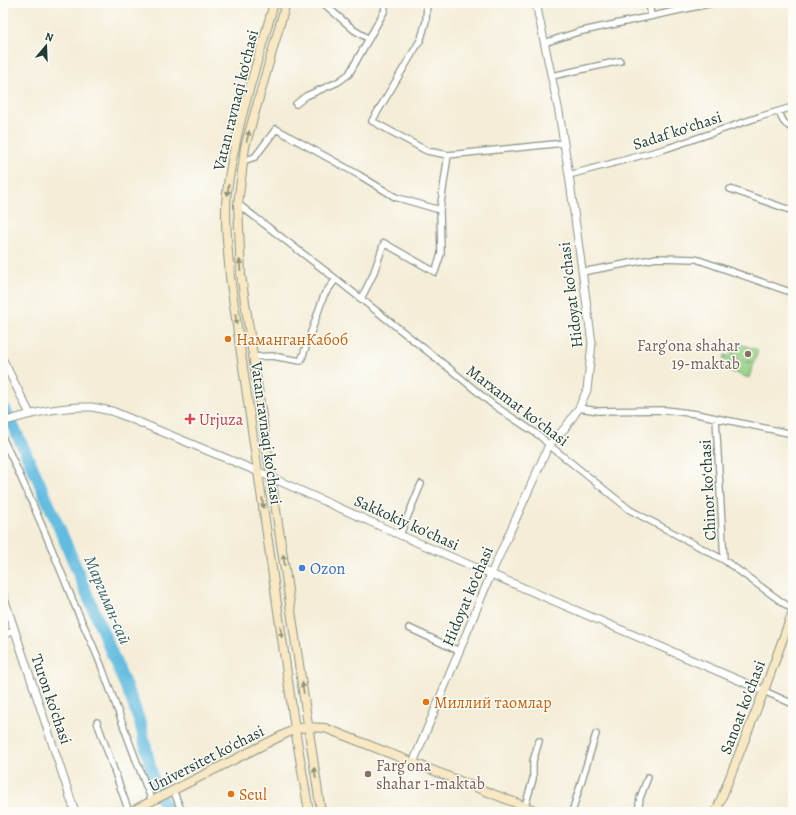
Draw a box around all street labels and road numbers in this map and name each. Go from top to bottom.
street label: Vatan ravnaqi ko'chasi [208,28,264,174]
street label: Sadaf koʻchasi [630,106,725,156]
street label: Hidoyat ko'chasi [554,241,588,349]
street label: Vatan ravnaqi ko'chasi [245,359,287,506]
street label: Marxamat koʻchasi [462,360,573,452]
street label: Chinor koʻchasi [694,439,722,541]
street label: Sakkokiy ko'chasi [350,490,463,556]
street label: Hidoyat ko'chasi [437,543,499,650]
street label: Turon ko'chasi [25,651,77,747]
street label: Sanoat ko'chasi [715,657,771,758]
street label: Universitet ko'chasi [145,720,268,798]

